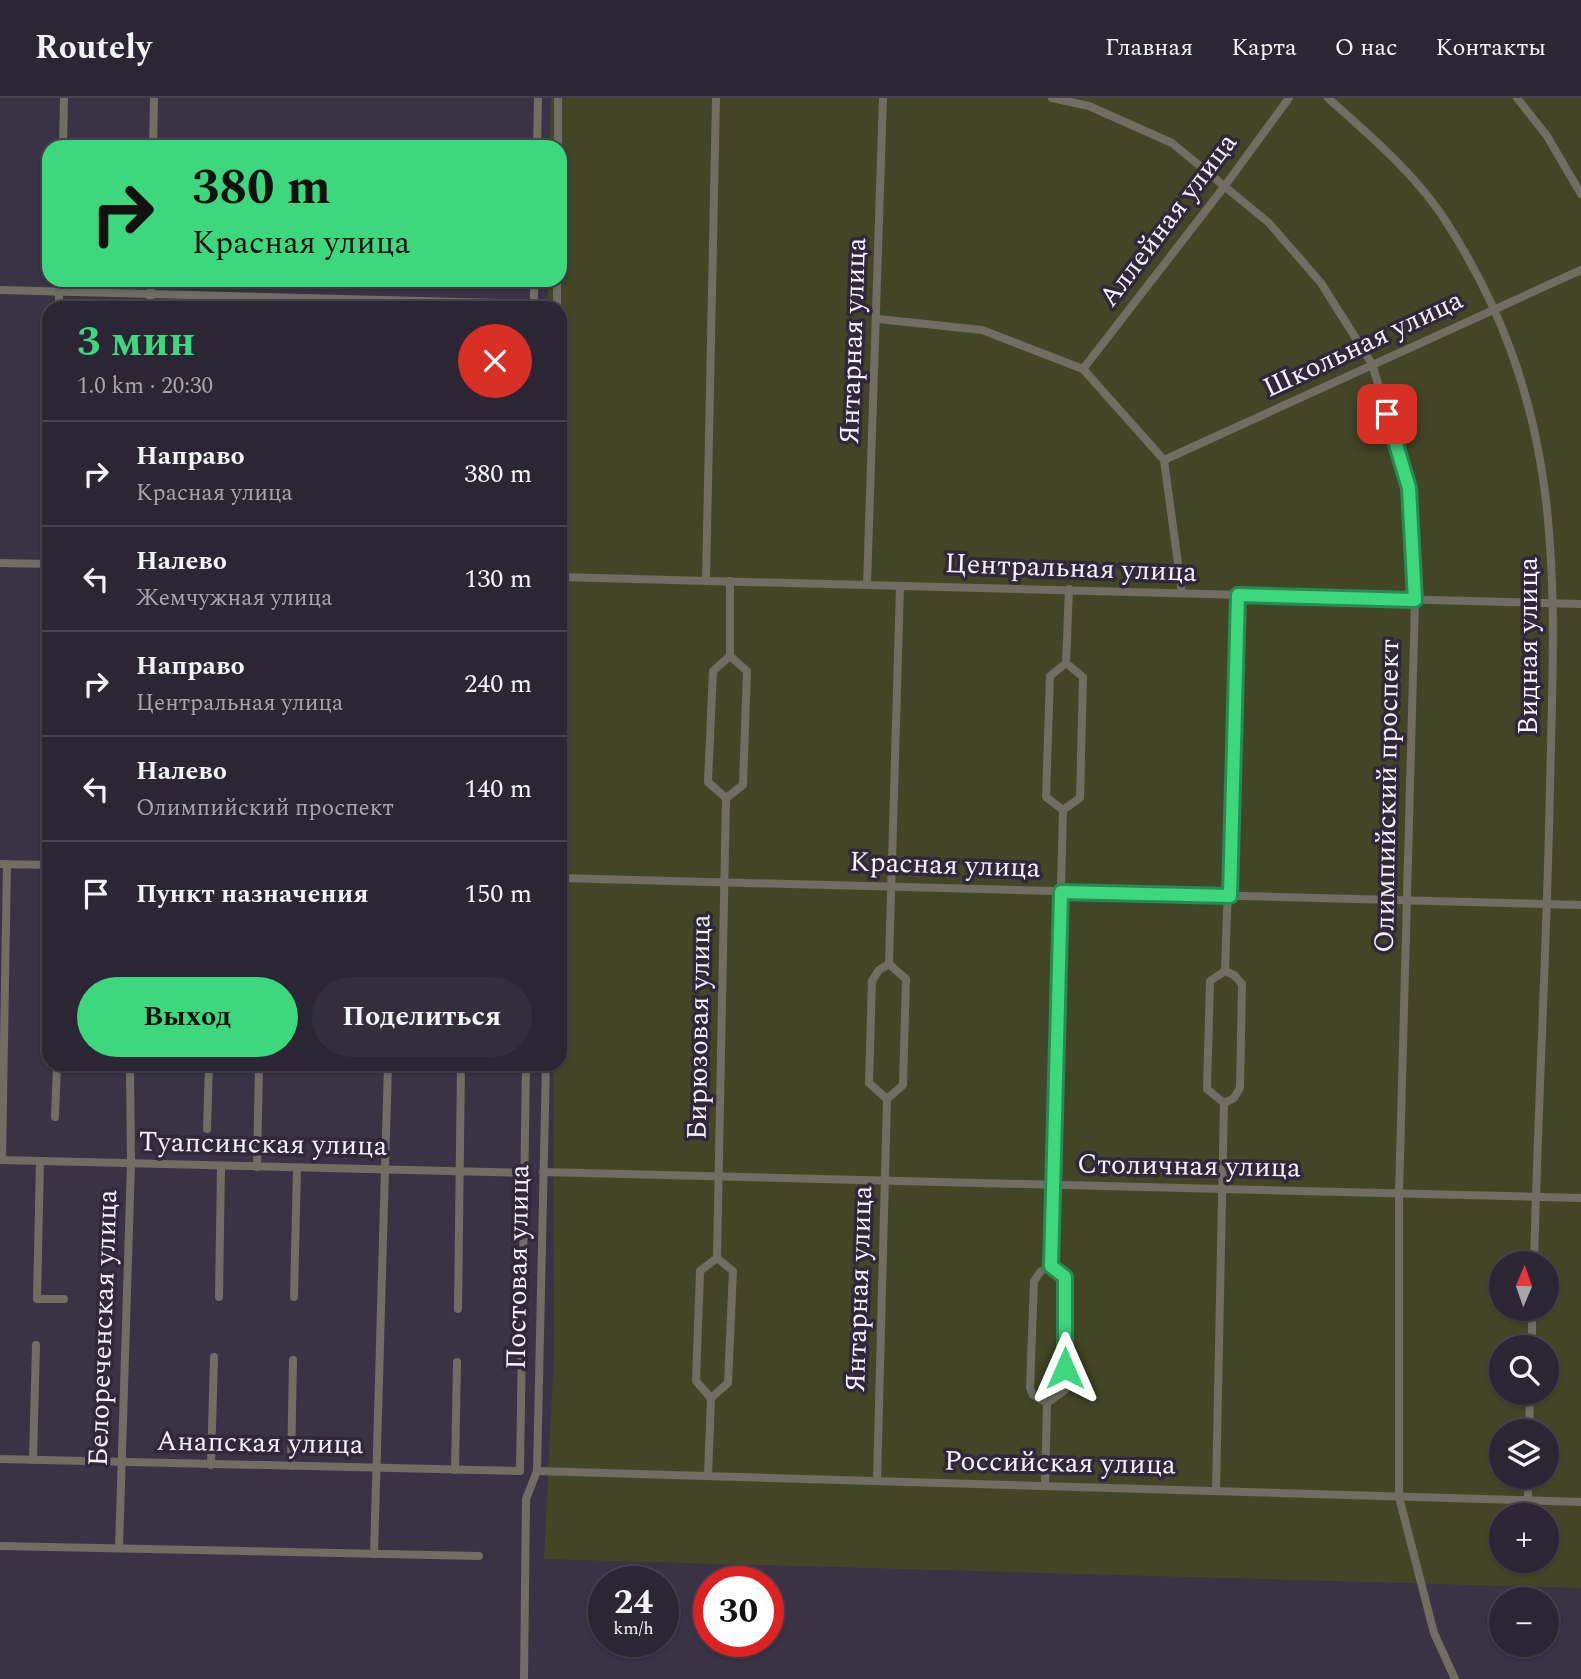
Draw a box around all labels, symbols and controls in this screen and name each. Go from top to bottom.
text: Routely [35,23,152,73]
text: Главная [1105,30,1193,66]
text: Карта [1231,30,1297,66]
text: О нас [1335,30,1398,66]
text: Контакты [1436,30,1546,66]
street label: Аллейная улица [1088,123,1248,316]
text: 380 m [192,151,331,226]
icon: right [77,168,168,259]
text: Красная улица [192,219,410,268]
street label: Янтарная улица [828,236,878,445]
street label: Школьная улица [1256,279,1471,409]
text: 3 мин [77,311,195,374]
button: close [458,324,532,398]
text: 1.0 km · 20:30 [77,369,213,404]
pin [1357,384,1417,444]
icon: arrive [1368,395,1406,433]
text: Направо [136,436,245,476]
text: 380 m [464,454,532,494]
icon: right [77,455,115,493]
text: Красная улица [136,476,293,511]
text: Налево [136,541,227,581]
street label: Центральная улица [944,542,1198,594]
street label: Видная улица [1507,557,1550,735]
text: 130 m [464,559,532,599]
icon: left [77,560,115,598]
text: Жемчужная улица [136,581,332,616]
street label: Олимпийский проспект [1363,639,1411,953]
text: Направо [136,646,245,686]
text: 240 m [464,664,532,704]
icon: right [77,665,115,703]
text: Центральная улица [136,686,343,721]
text: Налево [136,751,227,791]
text: 140 m [464,769,532,809]
icon: left [77,770,115,808]
text: Олимпийский проспект [136,791,394,826]
street label: Красная улица [849,840,1041,890]
text: Пункт назначения [136,874,369,914]
text: 150 m [464,874,532,914]
icon: arrive [77,875,115,913]
street label: Бирюзовая улица [676,913,722,1140]
button: Выход [77,977,298,1057]
button: Поделиться [312,977,532,1057]
street label: Туапсинская улица [138,1120,388,1168]
street label: Столичная улица [1077,1143,1302,1189]
street label: Постовая улица [495,1164,541,1370]
street label: Янтарная улица [834,1184,884,1393]
street label: Белореченская улица [77,1189,129,1467]
north arrow [1489,1251,1559,1321]
map controls [1489,1251,1559,1657]
position arrow [1028,1331,1102,1405]
button: search [1489,1335,1559,1405]
button: layers [1489,1419,1559,1489]
street label: Анапская улица [156,1420,364,1466]
street label: Российская улица [944,1439,1177,1487]
button: + [1489,1503,1559,1573]
speed limit sign: 30 [693,1566,784,1657]
text: 24 [614,1576,653,1629]
button: − [1489,1587,1559,1657]
text: km/h [613,1615,654,1642]

